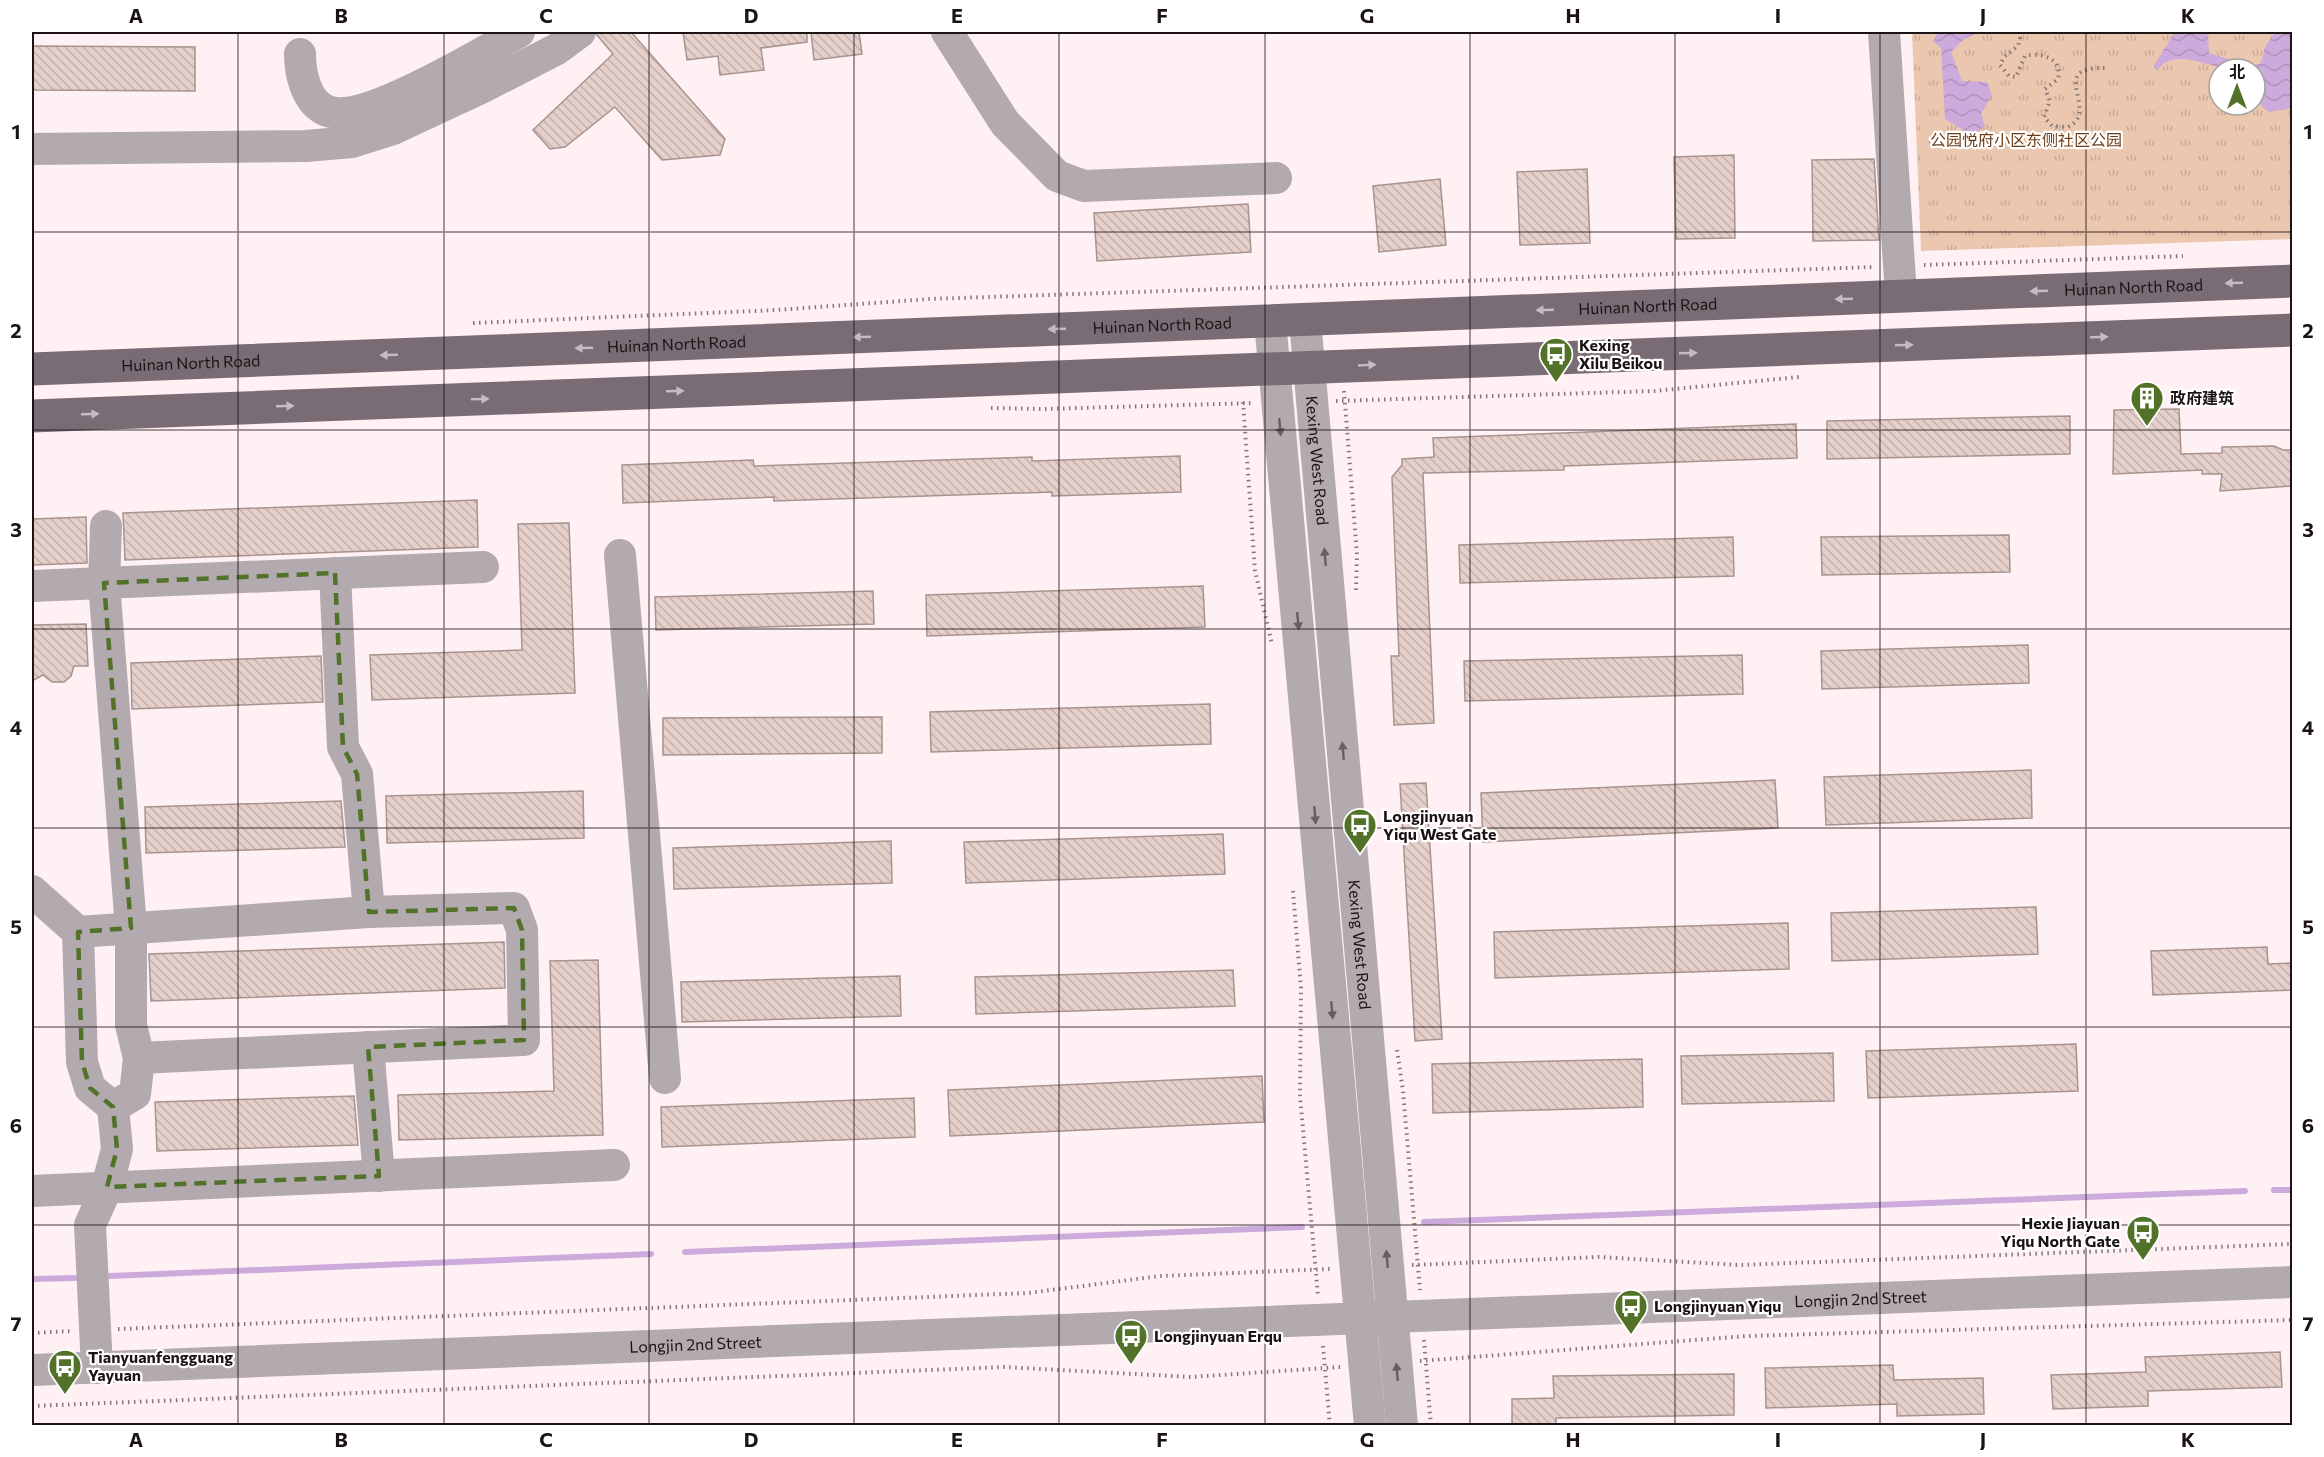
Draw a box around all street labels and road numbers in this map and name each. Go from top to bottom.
street label: Huinan North Road [2064,274,2203,299]
street label: Huinan North Road [1578,293,1718,318]
street label: Huinan North Road [1092,312,1232,337]
street label: Huinan North Road [607,331,746,356]
street label: Huinan North Road [121,350,261,375]
street label: Kexing West Road [1303,395,1333,526]
street label: Kexing West Road [1345,879,1375,1010]
street label: Longjin 2nd Street [1794,1286,1928,1310]
street label: Longjin 2nd Street [629,1332,763,1356]

